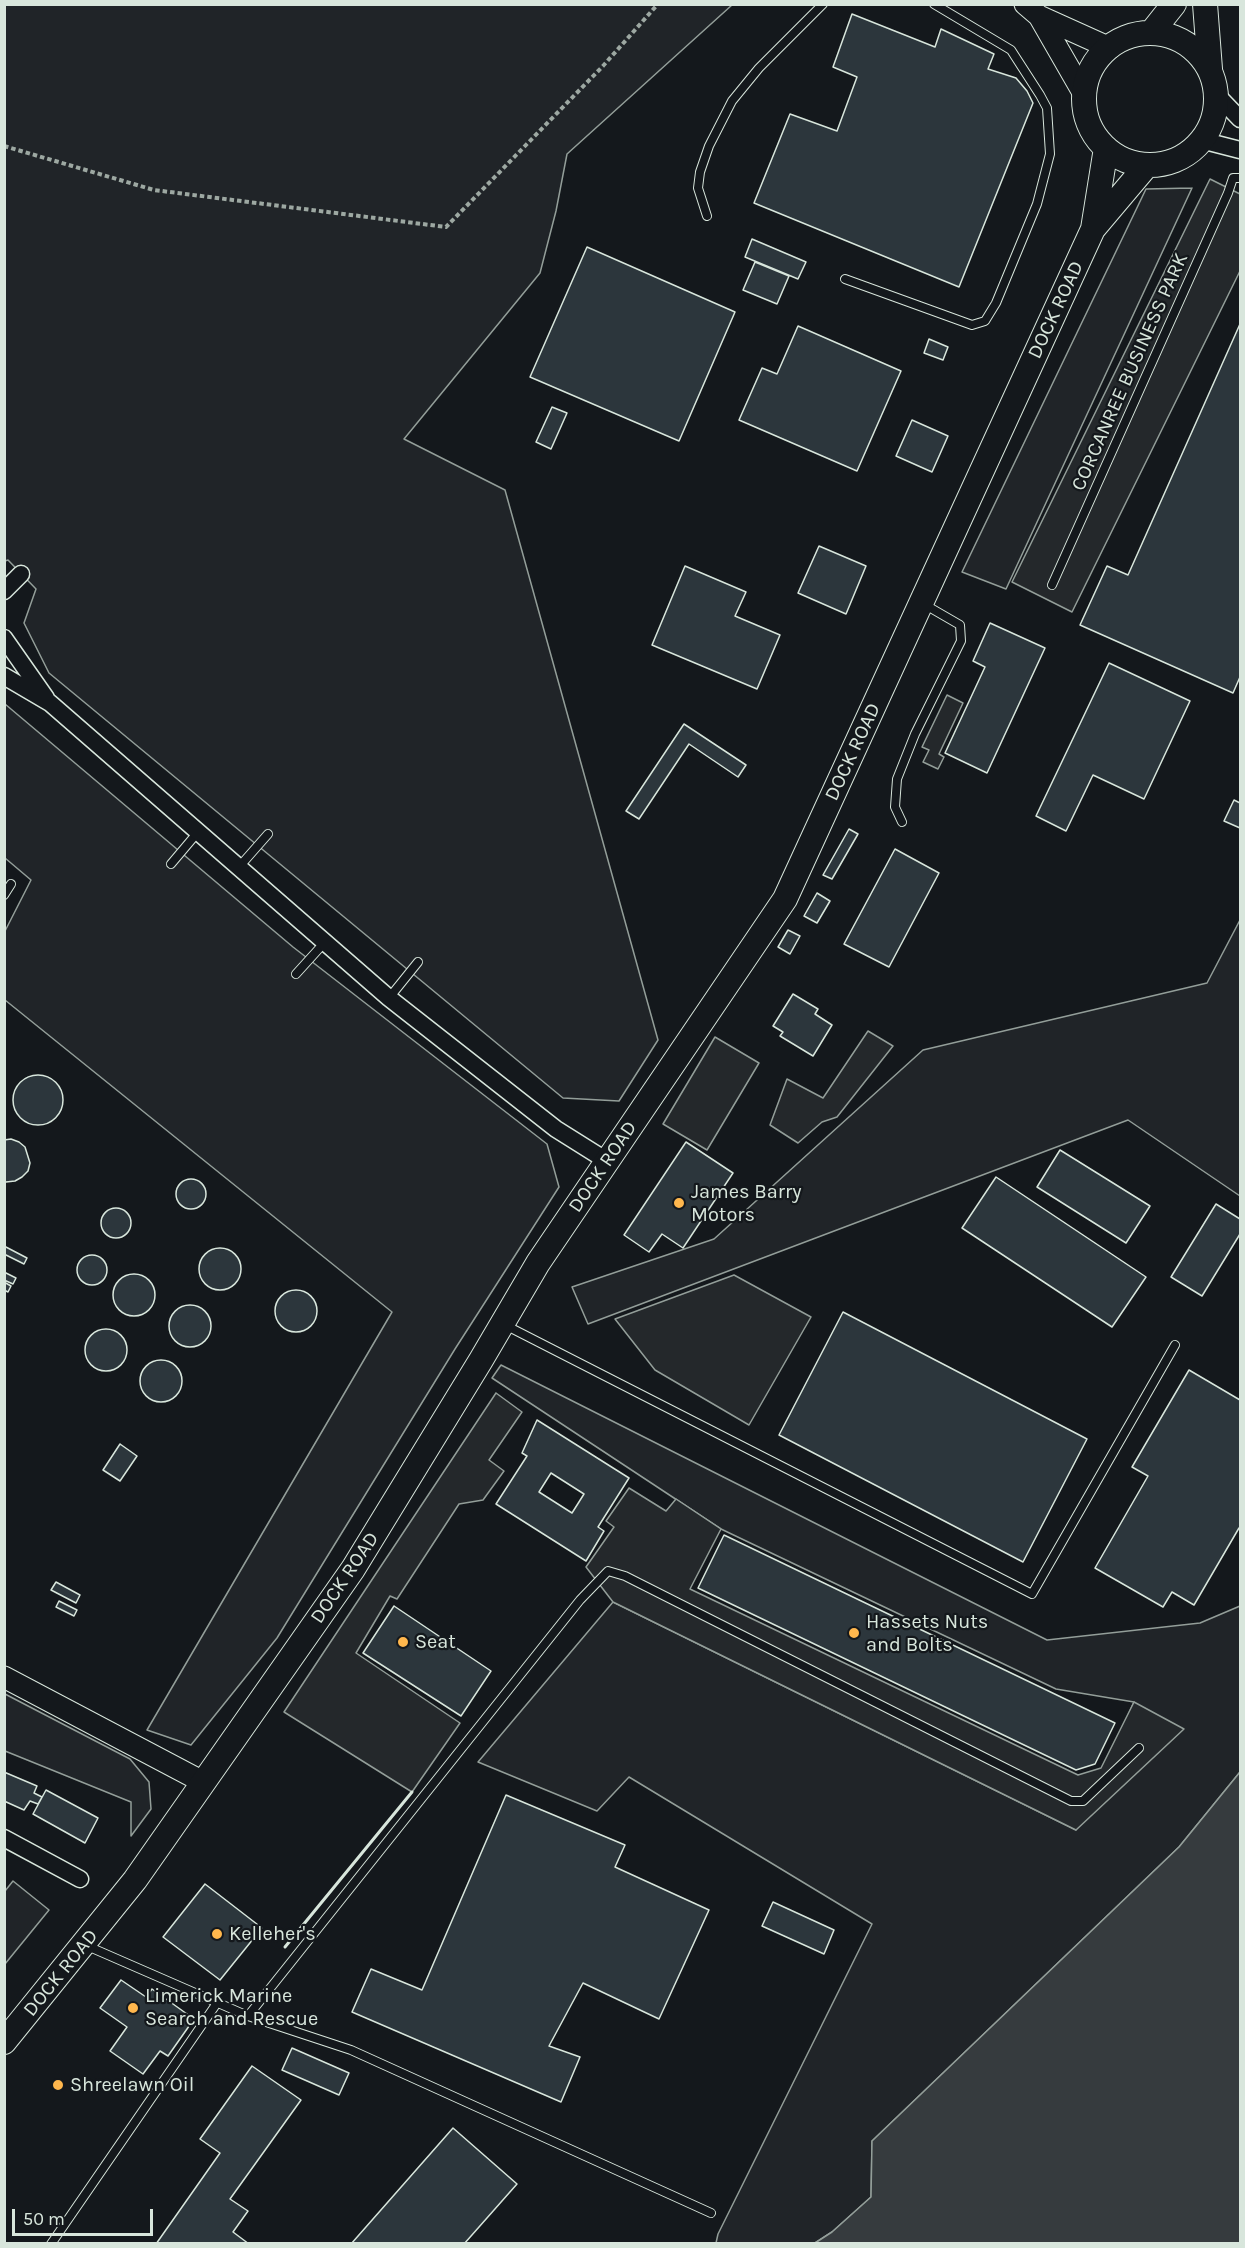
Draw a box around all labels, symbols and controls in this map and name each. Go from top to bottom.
street label: CORCANREE BUSINESS PARK [1067,249,1193,495]
street label: DOCK ROAD [1023,257,1089,363]
street label: DOCK ROAD [820,699,886,805]
street label: DOCK ROAD [564,1117,642,1217]
place label: James Barry Motors [691,1180,802,1227]
marker: James Barry Motors [672,1196,686,1210]
street label: DOCK ROAD [306,1528,384,1628]
place label: Hassets Nuts and Bolts [866,1610,988,1657]
marker: Hassets Nuts and Bolts [847,1626,861,1640]
place label: Seat [415,1630,456,1654]
marker: Seat [396,1635,410,1649]
place label: Kelleher's [229,1922,316,1946]
street label: DOCK ROAD [19,1925,103,2021]
marker: Kelleher's [210,1927,224,1941]
place label: Limerick Marine Search and Rescue [145,1984,318,2031]
marker: Limerick Marine Search and Rescue [126,2001,140,2015]
place label: Shreelawn Oil [70,2073,194,2097]
marker: Shreelawn Oil [51,2078,65,2092]
scale bar [15,2197,156,2235]
text: 50 m [23,2208,65,2230]

